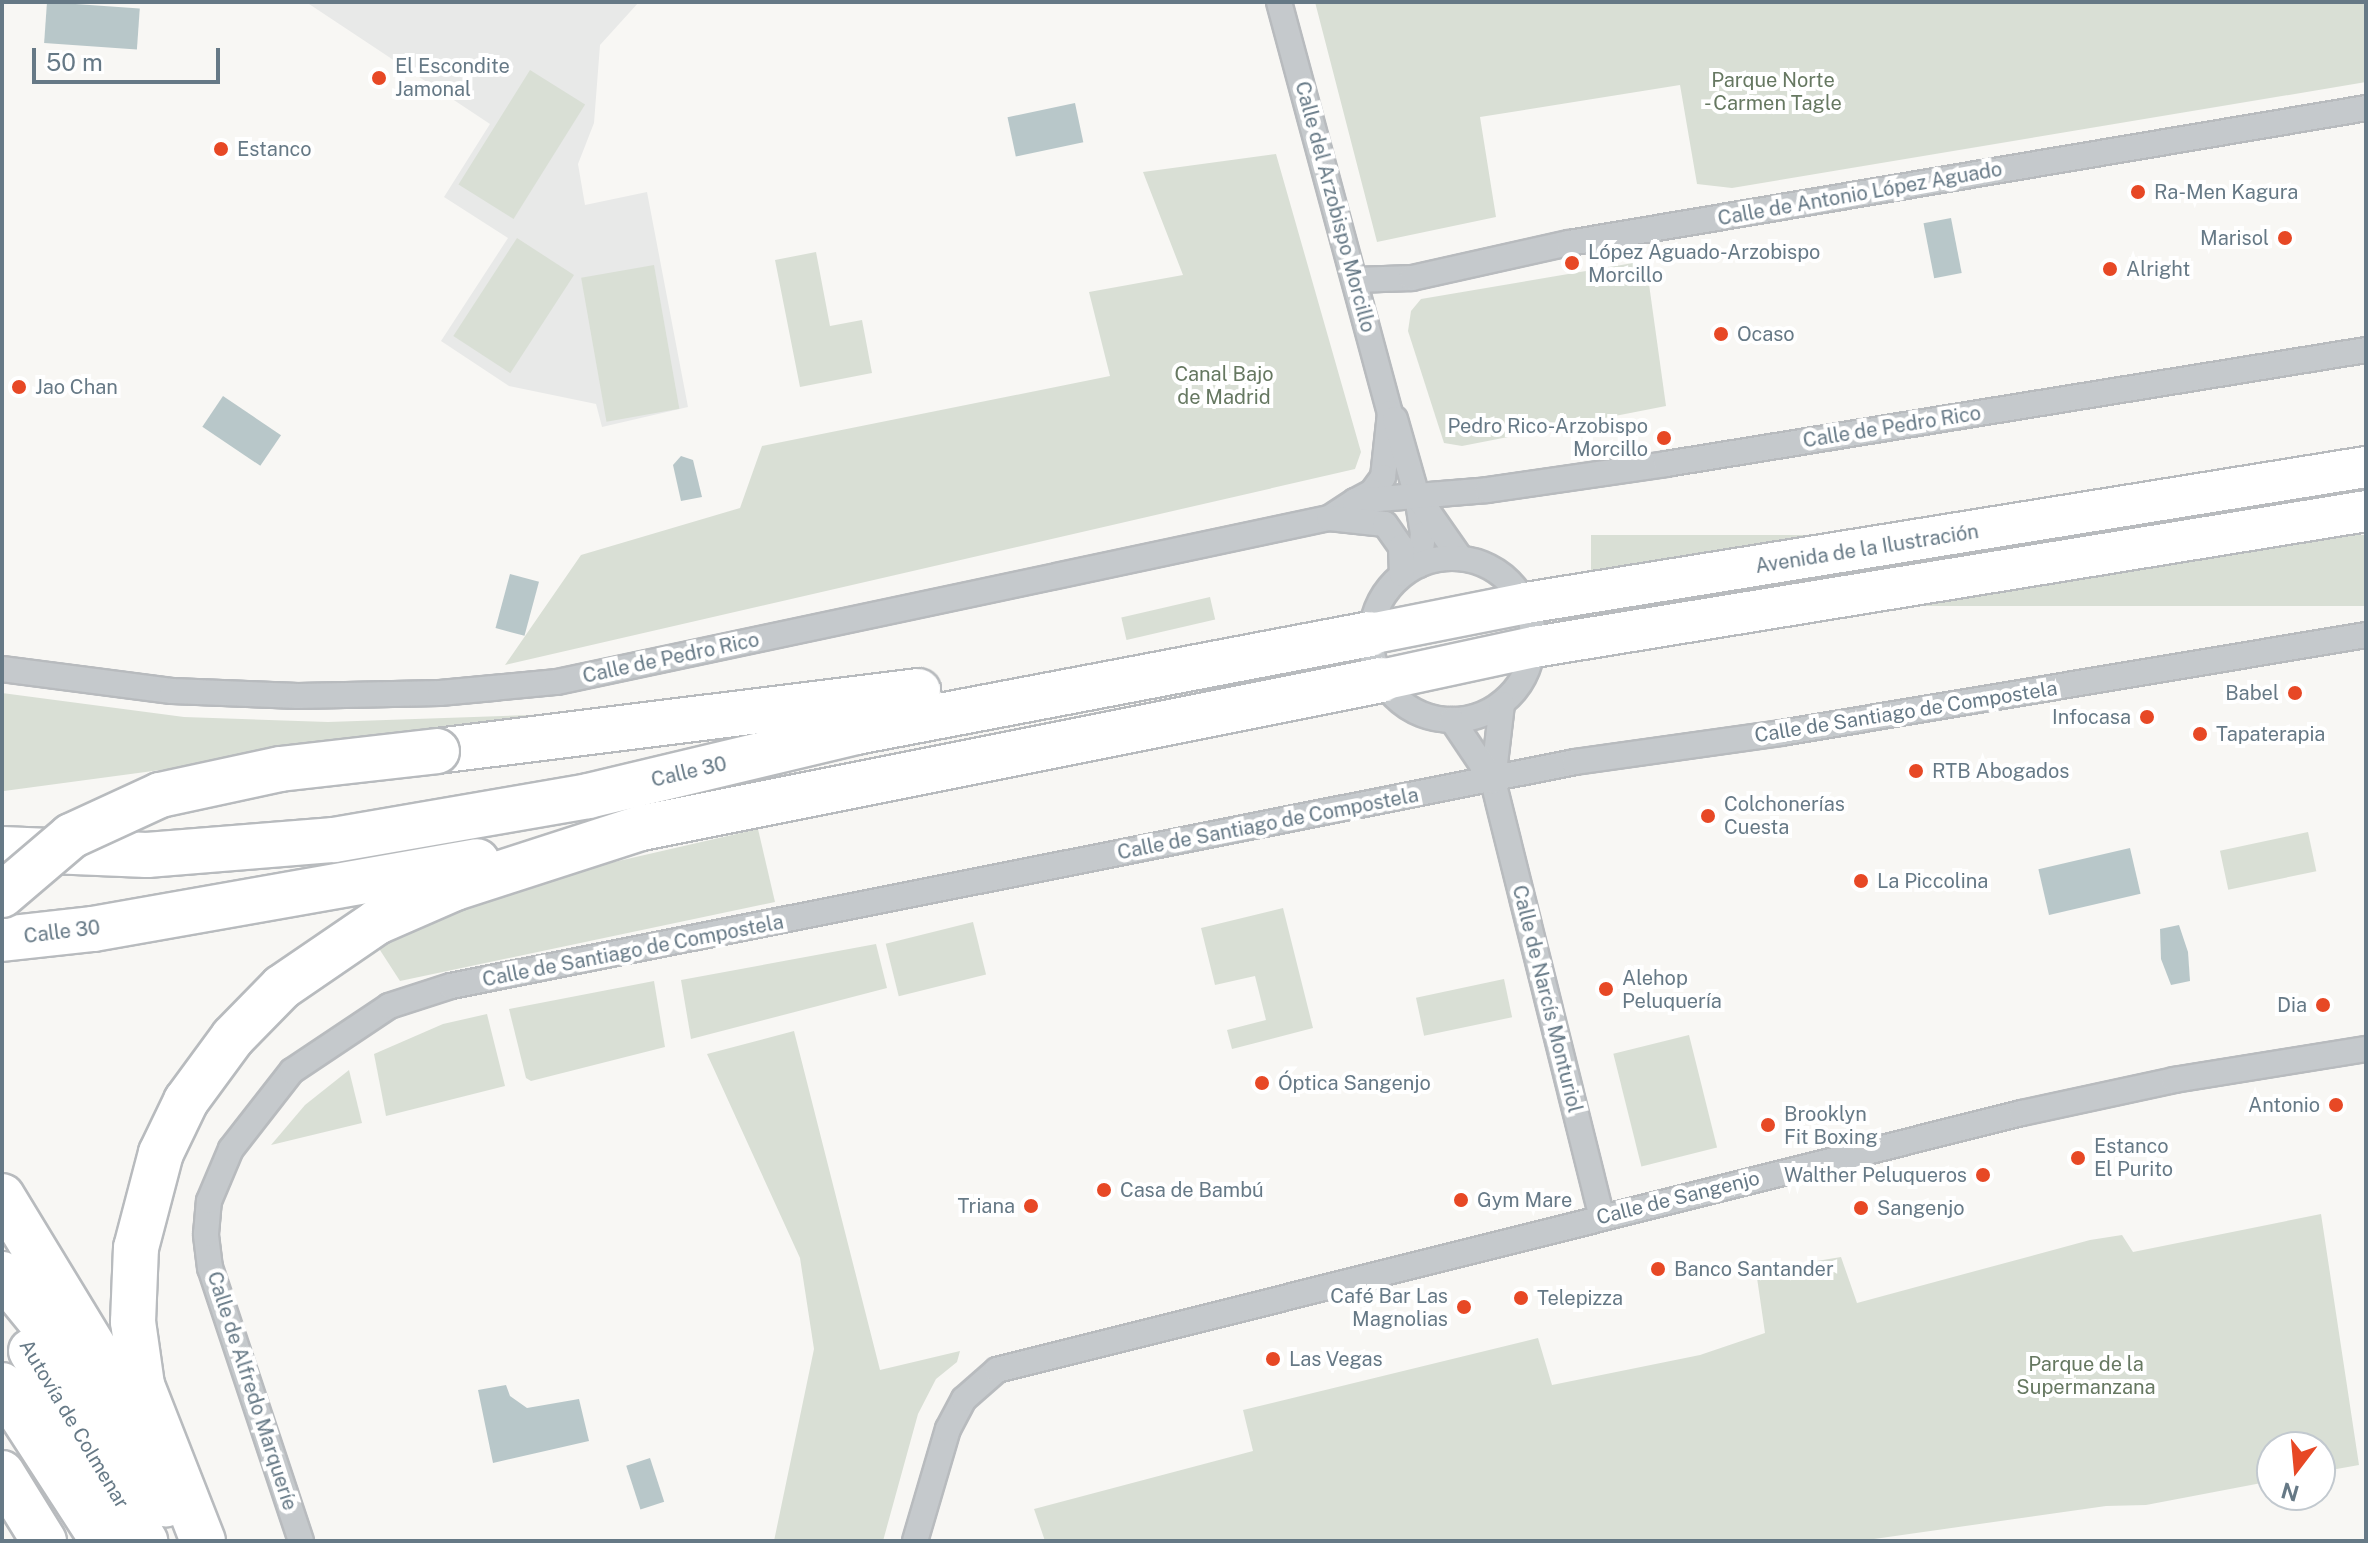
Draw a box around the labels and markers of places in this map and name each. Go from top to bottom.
place label: El Escondite Jamonal [395,54,510,101]
marker: El Escondite Jamonal [370,69,388,87]
place label: Estanco [237,137,312,161]
marker: Estanco [212,140,230,158]
place label: Ra-Men Kagura [2154,180,2298,204]
marker: Ra-Men Kagura [2129,183,2147,201]
place label: Marisol [2200,226,2269,250]
marker: Marisol [2276,229,2294,247]
place label: López Aguado-Arzobispo Morcillo [1588,240,1820,287]
marker: López Aguado-Arzobispo Morcillo [1563,254,1581,272]
place label: Alright [2126,257,2190,281]
marker: Alright [2101,260,2119,278]
place label: Ocaso [1737,322,1795,346]
marker: Ocaso [1712,325,1730,343]
place label: Jao Chan [35,375,118,399]
marker: Jao Chan [10,378,28,396]
place label: Pedro Rico-Arzobispo Morcillo [1447,414,1648,461]
marker: Pedro Rico-Arzobispo Morcillo [1655,429,1673,447]
place label: Babel [2225,681,2279,705]
marker: Babel [2286,684,2304,702]
place label: Infocasa [2052,705,2131,729]
marker: Infocasa [2138,708,2156,726]
place label: Tapaterapia [2216,722,2325,746]
marker: Tapaterapia [2191,725,2209,743]
place label: RTB Abogados [1932,759,2069,783]
marker: RTB Abogados [1907,762,1925,780]
place label: Colchonerías Cuesta [1724,792,1845,839]
marker: Colchonerías Cuesta [1699,807,1717,825]
place label: La Piccolina [1877,869,1988,893]
marker: La Piccolina [1852,872,1870,890]
place label: Alehop Peluquería [1622,966,1722,1013]
marker: Alehop Peluquería [1597,980,1615,998]
place label: Dia [2277,993,2307,1017]
marker: Dia [2314,996,2332,1014]
place label: Óptica Sangenjo [1278,1071,1431,1095]
marker: Óptica Sangenjo [1253,1074,1271,1092]
place label: Antonio [2248,1093,2320,1117]
marker: Antonio [2327,1096,2345,1114]
place label: Brooklyn Fit Boxing [1784,1102,1878,1149]
marker: Brooklyn Fit Boxing [1759,1116,1777,1134]
place label: Estanco El Purito [2094,1134,2173,1181]
marker: Estanco El Purito [2069,1149,2087,1167]
place label: Walther Peluqueros [1784,1163,1967,1187]
marker: Walther Peluqueros [1974,1166,1992,1184]
place label: Casa de Bambú [1120,1178,1264,1202]
marker: Casa de Bambú [1095,1181,1113,1199]
place label: Gym Mare [1477,1188,1572,1212]
marker: Gym Mare [1452,1191,1470,1209]
place label: Triana [957,1194,1015,1218]
place label: Sangenjo [1877,1196,1964,1220]
marker: Triana [1022,1197,1040,1215]
marker: Sangenjo [1852,1199,1870,1217]
place label: Banco Santander [1674,1257,1834,1281]
marker: Banco Santander [1649,1260,1667,1278]
place label: Café Bar Las Magnolias [1330,1284,1448,1331]
place label: Telepizza [1537,1286,1623,1310]
marker: Telepizza [1512,1289,1530,1307]
marker: Café Bar Las Magnolias [1455,1298,1473,1316]
place label: Las Vegas [1289,1347,1383,1371]
marker: Las Vegas [1264,1350,1282,1368]

